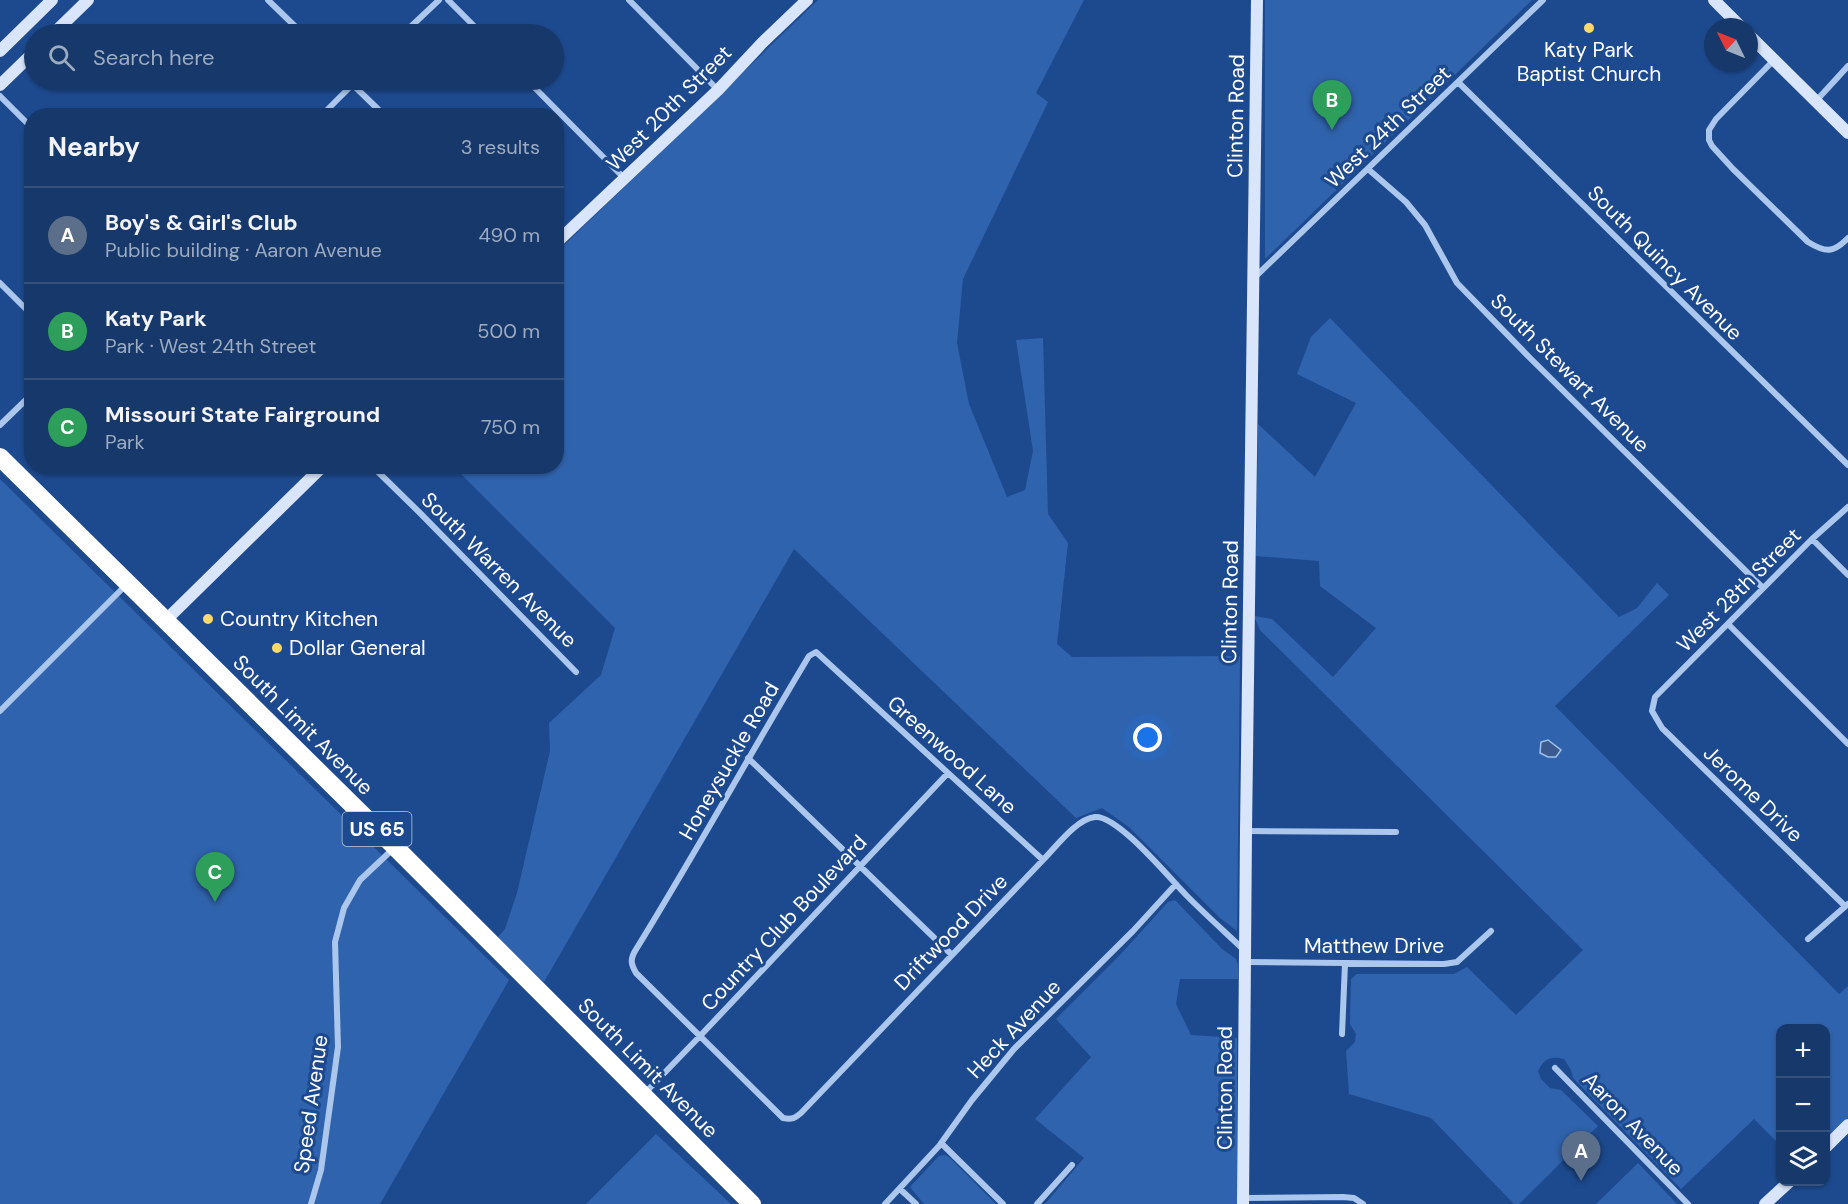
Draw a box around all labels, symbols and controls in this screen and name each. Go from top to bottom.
north arrow [1704,18,1758,72]
marker: Katy Park Baptist Church [1582,21,1596,35]
search box [24,24,564,90]
place label: Katy Park Baptist Church [1517,36,1661,88]
street label: West 20th Street [600,39,738,177]
icon: search [45,41,78,74]
text: Search here [93,43,214,72]
street label: Clinton Road [1221,54,1251,178]
street label: West 24th Street [1319,60,1457,194]
pin: B [1312,80,1352,130]
text: Nearby [48,130,140,164]
text: 3 results [461,134,540,160]
street label: South Quincy Avenue [1581,179,1749,347]
text: Boy's & Girl's Club [105,208,298,237]
text: A [60,222,75,248]
text: 490 m [478,222,540,248]
text: Public building · Aaron Avenue [105,237,382,263]
street label: South Stewart Avenue [1484,287,1656,459]
text: Katy Park [105,304,207,333]
text: B [61,318,74,344]
text: 500 m [477,318,540,344]
text: Park · West 24th Street [105,333,316,359]
text: Missouri State Fairground [105,400,380,429]
text: C [60,414,75,440]
text: 750 m [481,414,540,440]
text: Park [105,429,145,455]
street label: South Warren Avenue [415,486,583,654]
street label: West 28th Street [1671,522,1807,658]
street label: Clinton Road [1215,540,1245,664]
place label: Country Kitchen [220,605,378,633]
marker: Country Kitchen [201,612,215,626]
place label: Dollar General [289,634,426,662]
marker: Dollar General [270,641,284,655]
street label: South Limit Avenue [227,649,379,801]
street label: Honeysuckle Road [672,677,786,845]
street label: Greenwood Lane [881,689,1023,821]
your location [1133,723,1162,752]
street label: Jerome Drive [1697,739,1809,849]
road number: US 65 [342,812,412,846]
street label: Country Club Boulevard [695,829,873,1017]
pin: C [196,852,234,902]
street label: Driftwood Drive [888,868,1014,996]
street label: Matthew Drive [1304,932,1444,960]
street label: Heck Avenue [961,973,1067,1085]
street label: South Limit Avenue [572,992,724,1144]
map controls [1776,1024,1830,1186]
button: + [1776,1024,1830,1078]
street label: Clinton Road [1211,1026,1239,1150]
street label: Speed Avenue [287,1033,335,1175]
street label: Aaron Avenue [1577,1067,1689,1181]
button: − [1776,1078,1830,1132]
pin: A [1562,1132,1600,1181]
button: layers [1776,1132,1830,1186]

